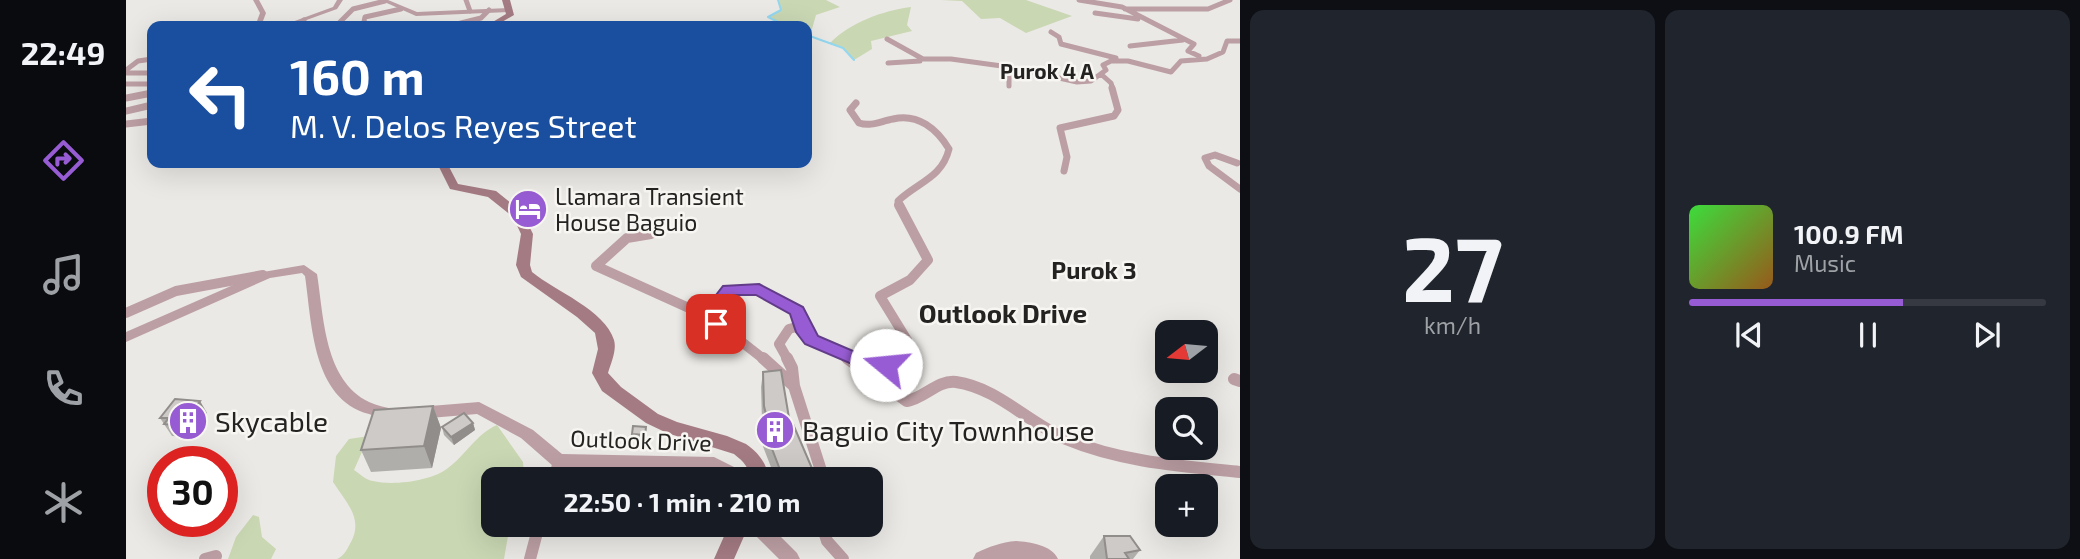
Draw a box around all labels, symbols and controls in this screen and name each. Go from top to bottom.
text: 22:49 [21,33,105,71]
text: 160 m [290,46,425,105]
icon: left [175,49,266,140]
district label: Purok 4 A [1000,58,1094,83]
text: M. V. Delos Reyes Street [290,106,637,144]
icon: directions [39,136,88,185]
place label: Llamara Transient House Baguio [555,182,744,236]
hotel icon: Llamara Transient House Baguio [507,188,549,230]
text: 27 [1402,211,1503,320]
text: 100.9 FM [1794,218,1904,249]
text: Music [1794,249,1856,277]
icon: music [39,250,88,299]
district label: Purok 3 [1051,255,1137,284]
pin [686,294,746,354]
district label: Outlook Drive [919,297,1087,328]
icon: arrive [697,305,735,343]
text: km/h [1424,311,1481,339]
icon: previous [1730,316,1768,354]
icon: pause [1849,316,1887,354]
icon: next [1968,316,2006,354]
north arrow [1155,320,1218,383]
map controls [1155,320,1218,537]
position arrow [849,328,923,402]
icon: phone [39,364,88,413]
button: search [1155,397,1218,460]
building icon: Skycable [167,400,209,442]
place label: Skycable [215,404,328,438]
building icon: Baguio City Townhouse [754,409,796,451]
place label: Baguio City Townhouse [802,413,1094,447]
street label: Outlook Drive [570,424,712,456]
speed limit sign: 30 [147,446,238,537]
button: + [1155,474,1218,537]
icon: climate [39,478,88,527]
text: 22:50 · 1 min · 210 m [564,486,801,517]

